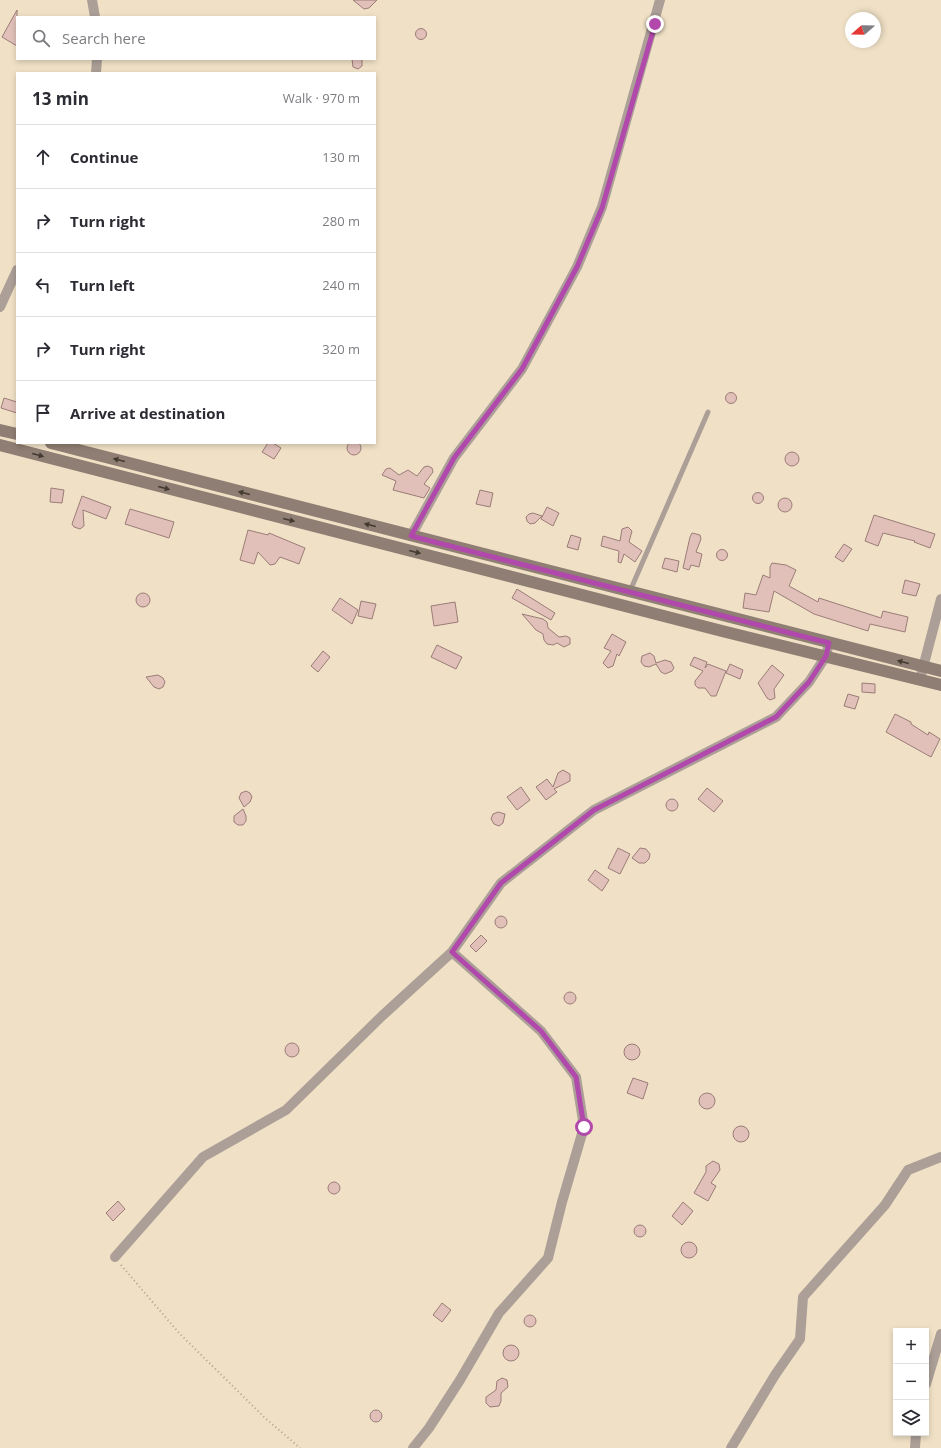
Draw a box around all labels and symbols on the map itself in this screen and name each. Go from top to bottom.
north arrow [845,12,881,48]
route end [646,15,664,33]
one-way arrow [32,452,44,458]
one-way arrow [112,457,125,463]
one-way arrow [157,485,170,491]
one-way arrow [238,490,250,496]
one-way arrow [283,518,296,524]
one-way arrow [364,522,376,528]
one-way arrow [409,550,422,556]
one-way arrow [897,658,909,664]
route start [575,1118,593,1136]

